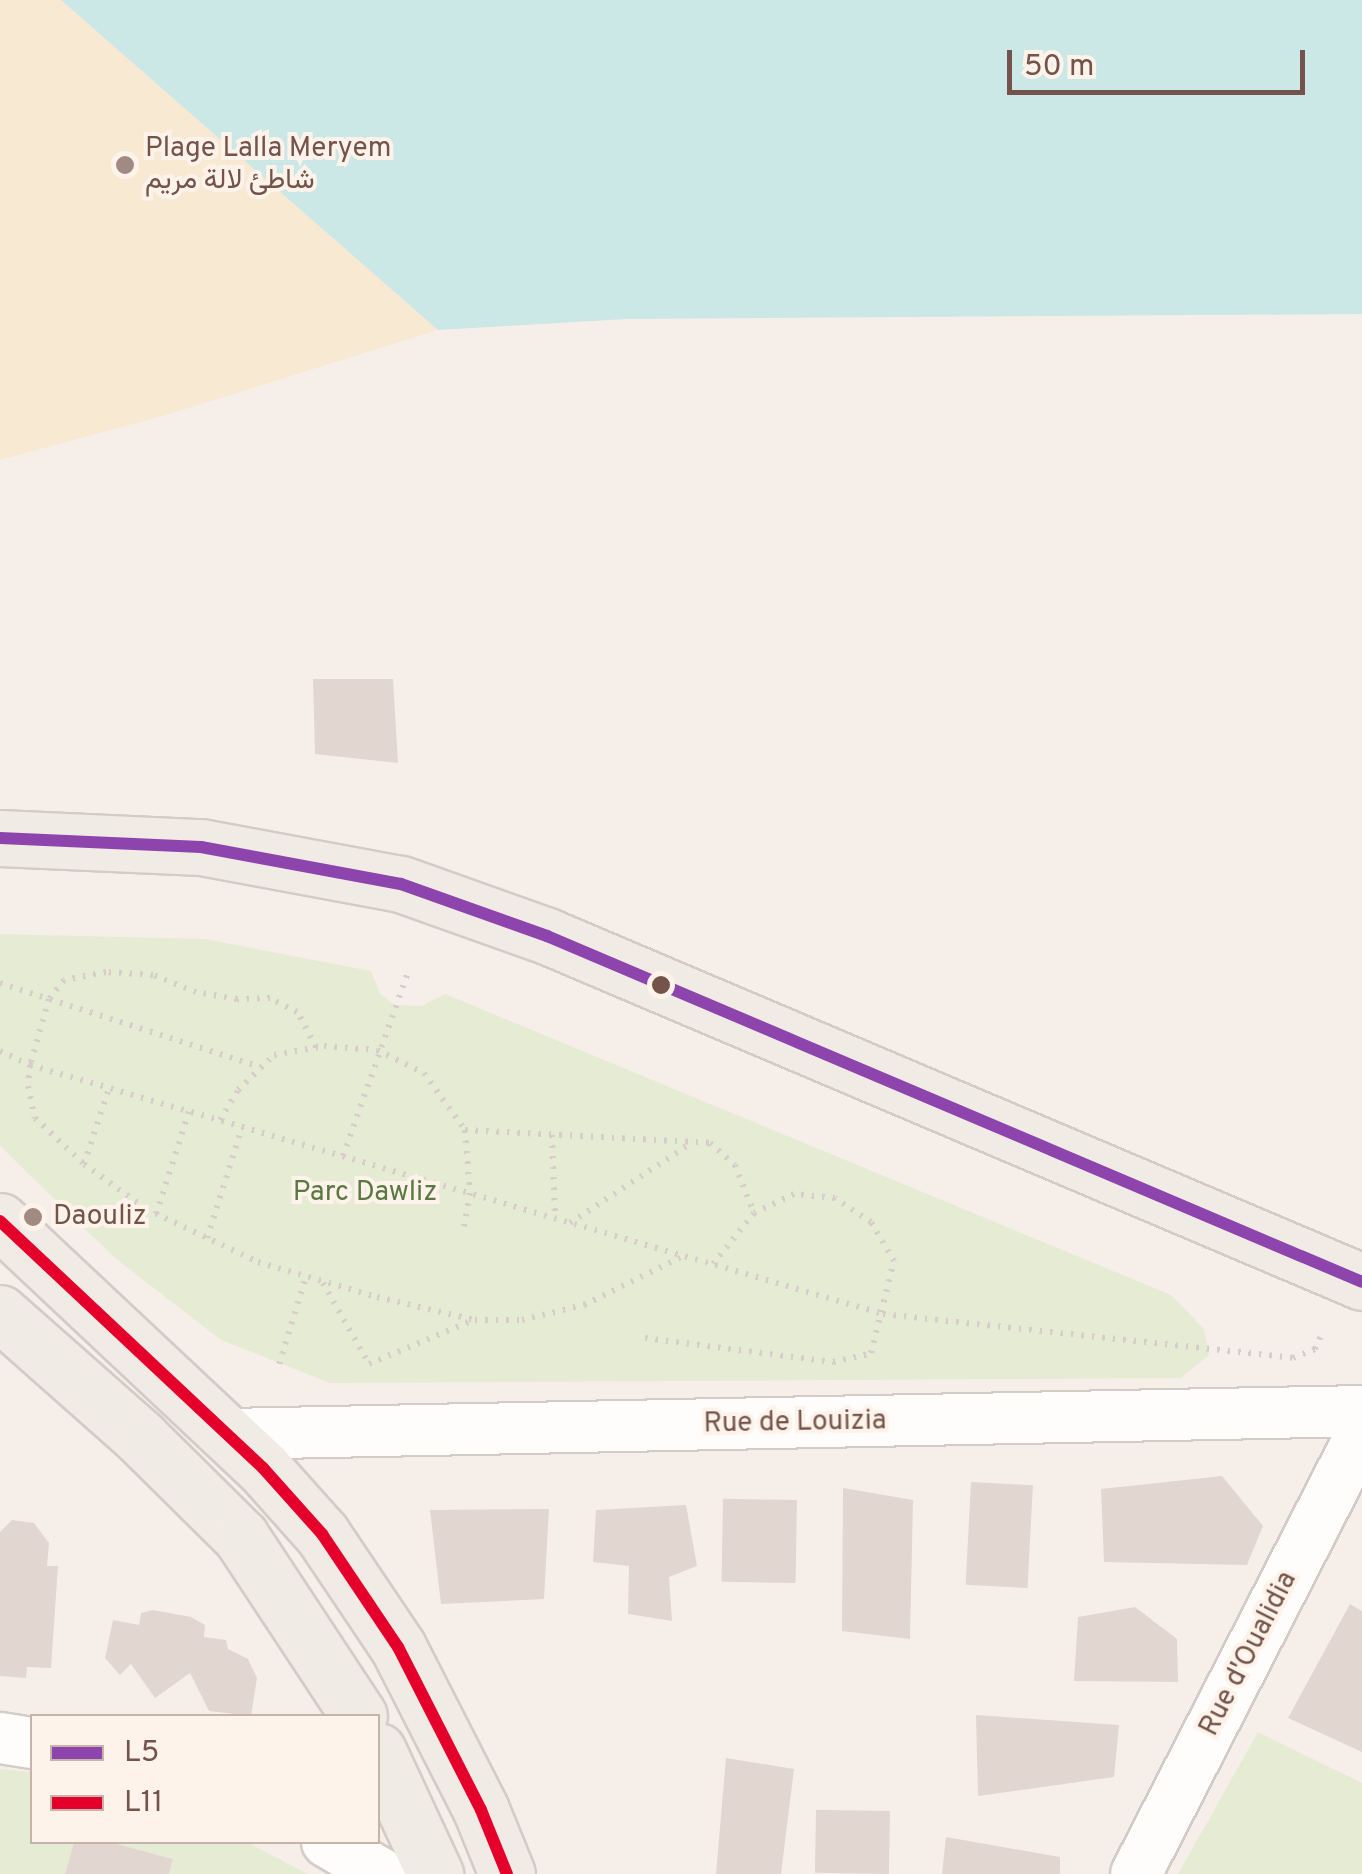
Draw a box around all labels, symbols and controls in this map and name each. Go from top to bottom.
scale bar [1012,30,1310,92]
text: 50 m [1024,49,1094,86]
place label: Plage Lalla Meryem شاطئ لالة مريم [145,132,392,198]
marker: Plage Lalla Meryem شاطئ لالة مريم [114,154,136,176]
unlabelled marker [651,975,671,995]
park label: Parc Dawliz [293,1176,437,1210]
place label: Daouliz [53,1200,147,1234]
marker: Daouliz [22,1206,44,1228]
street label: Rue de Louizia [703,1405,887,1441]
street label: Rue d'Oualidia [1193,1566,1305,1742]
legend [30,1714,380,1844]
text: L5 [124,1735,159,1772]
text: L11 [124,1785,163,1822]

